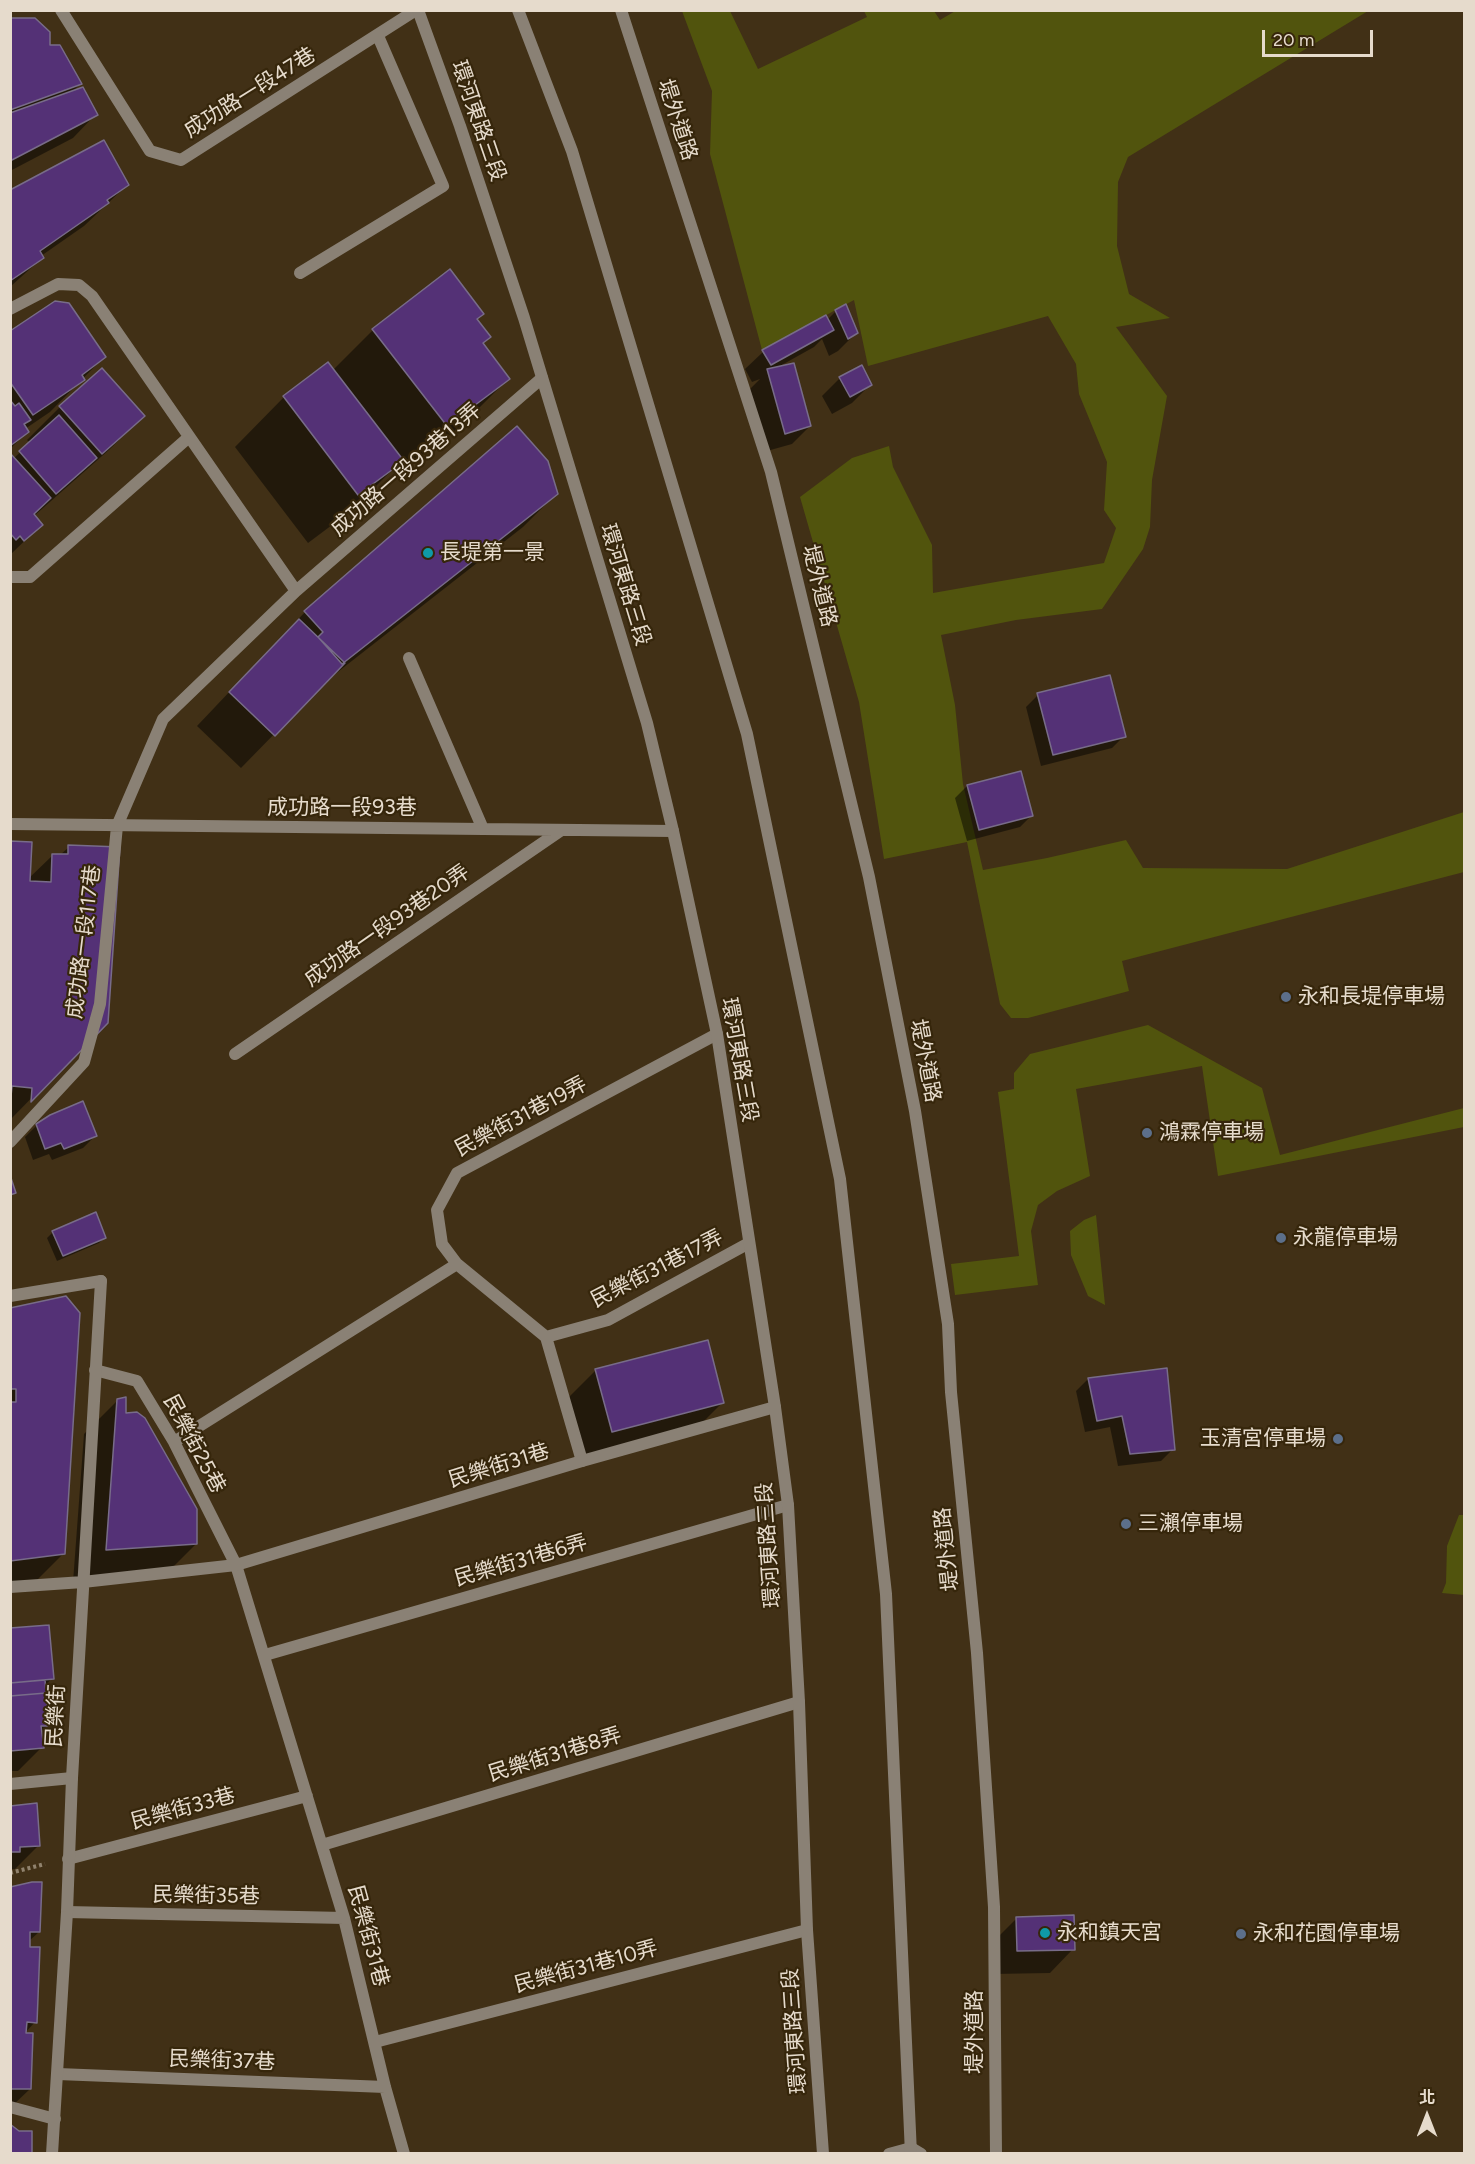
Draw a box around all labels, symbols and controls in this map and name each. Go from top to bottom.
scale bar [1265,18,1376,56]
text: 20 m [1273,29,1314,51]
street label: 成功路一段47巷 [180,42,320,144]
street label: 環河東路三段 [446,57,510,185]
street label: 堤外道路 [652,76,702,164]
street label: 成功路一段93巷13弄 [326,398,486,542]
street label: 環河東路三段 [595,521,655,649]
place label: 長堤第一景 [440,540,545,566]
street label: 堤外道路 [797,542,841,630]
marker: 長堤第一景 [421,546,435,560]
street label: 成功路一段93巷 [267,795,417,821]
street label: 成功路一段93巷20弄 [300,860,474,992]
street label: 成功路一段117巷 [62,864,106,1020]
place label: 永和長堤停車場 [1298,984,1445,1010]
marker: 永和長堤停車場 [1279,990,1293,1004]
street label: 環河東路三段 [716,996,762,1124]
street label: 堤外道路 [905,1017,945,1105]
street label: 民樂街31巷19弄 [451,1072,591,1162]
place label: 鴻霖停車場 [1159,1120,1264,1146]
marker: 鴻霖停車場 [1140,1126,1154,1140]
street label: 民樂街31巷17弄 [587,1225,727,1313]
place label: 永龍停車場 [1293,1225,1398,1251]
marker: 永龍停車場 [1274,1231,1288,1245]
street label: 民樂街25巷 [158,1390,230,1498]
place label: 玉清宮停車場 [1200,1426,1326,1452]
marker: 玉清宮停車場 [1331,1432,1345,1446]
street label: 民樂街31巷 [446,1439,552,1493]
street label: 環河東路三段 [752,1481,786,1609]
street label: 堤外道路 [930,1506,964,1592]
place label: 三瀨停車場 [1138,1511,1243,1537]
marker: 三瀨停車場 [1119,1517,1133,1531]
street label: 民樂街31巷6弄 [452,1530,590,1592]
street label: 民樂街 [42,1684,70,1748]
street label: 民樂街31巷8弄 [485,1723,625,1787]
street label: 民樂街33巷 [128,1783,238,1835]
street label: 民樂街35巷 [152,1882,260,1910]
street label: 民樂街31巷 [342,1882,394,1990]
place label: 永和鎮天宮 [1057,1920,1162,1946]
place label: 永和花園停車場 [1253,1921,1400,1947]
marker: 永和鎮天宮 [1038,1926,1052,1940]
marker: 永和花園停車場 [1234,1927,1248,1941]
street label: 民樂街31巷10弄 [512,1936,660,1998]
street label: 環河東路三段 [778,1967,812,2095]
street label: 堤外道路 [962,1990,988,2074]
street label: 民樂街37巷 [168,2047,276,2075]
north arrow [1397,2086,1457,2146]
text: 北 [1419,2088,1435,2107]

